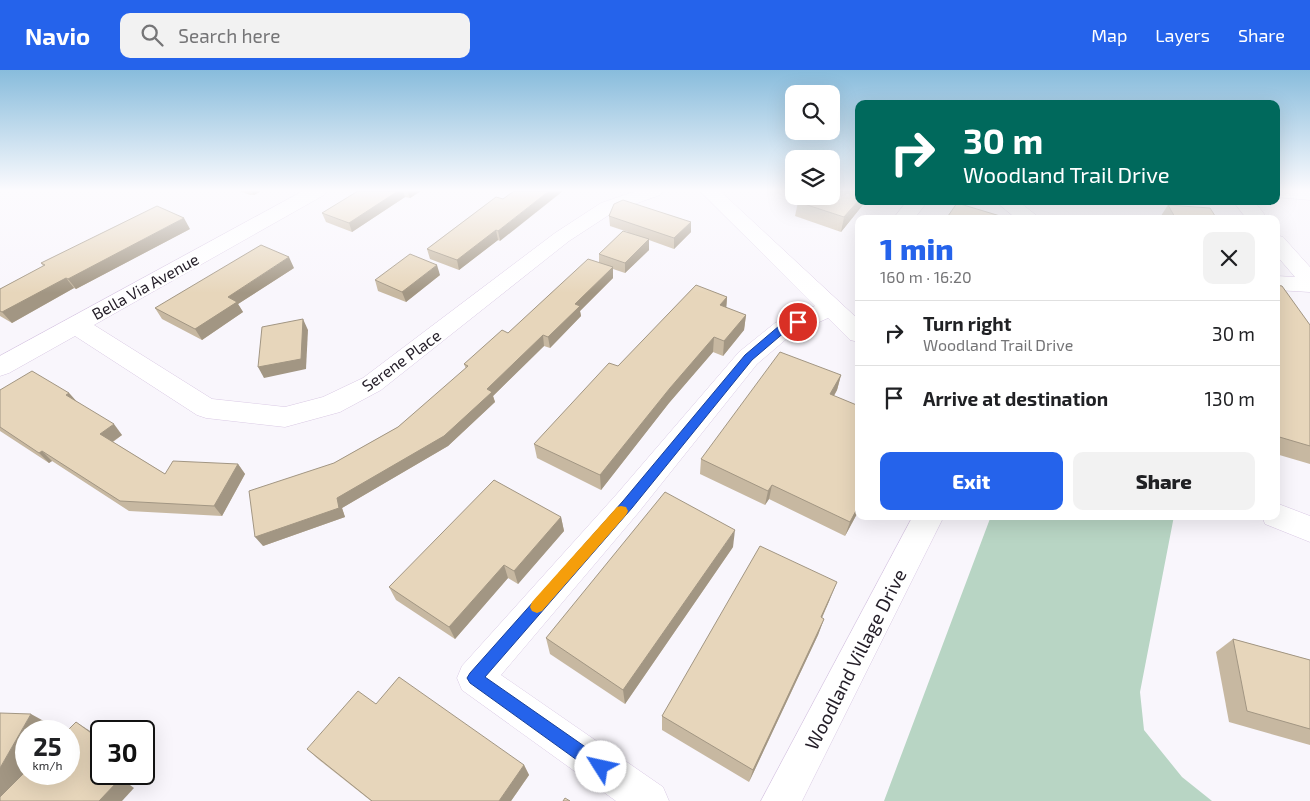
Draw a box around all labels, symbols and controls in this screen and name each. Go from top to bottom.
search box [120,13,470,58]
text: Navio [25,21,90,50]
icon: search [138,21,166,49]
text: Search here [178,24,280,47]
text: Map [1091,24,1127,46]
text: Layers [1155,24,1210,46]
text: Share [1238,24,1285,46]
map controls [785,85,840,205]
button: search [785,85,840,140]
text: 30 m [963,119,1043,161]
icon: right [880,120,945,185]
button: layers [785,150,840,205]
text: Woodland Trail Drive [963,161,1170,187]
text: 1 min [880,230,954,266]
button: close [1203,232,1255,284]
street label: Bella Via Avenue [88,249,202,323]
text: 160 m · 16:20 [880,267,972,286]
pin [777,301,819,343]
icon: arrive [784,308,812,336]
text: Turn right [923,312,1011,335]
icon: right [880,319,908,347]
text: 30 m [1212,322,1255,345]
street label: Serene Place [358,325,444,395]
text: Woodland Trail Drive [923,335,1073,354]
icon: arrive [880,384,908,412]
text: Arrive at destination [923,387,1108,410]
text: 130 m [1205,387,1255,410]
button: Exit [880,452,1063,510]
button: Share [1073,452,1255,510]
street label: Woodland Village Drive [799,565,911,753]
speed limit sign: 30 [90,720,155,785]
text: 25 [33,731,62,761]
position arrow [574,740,626,792]
text: km/h [33,758,62,772]

